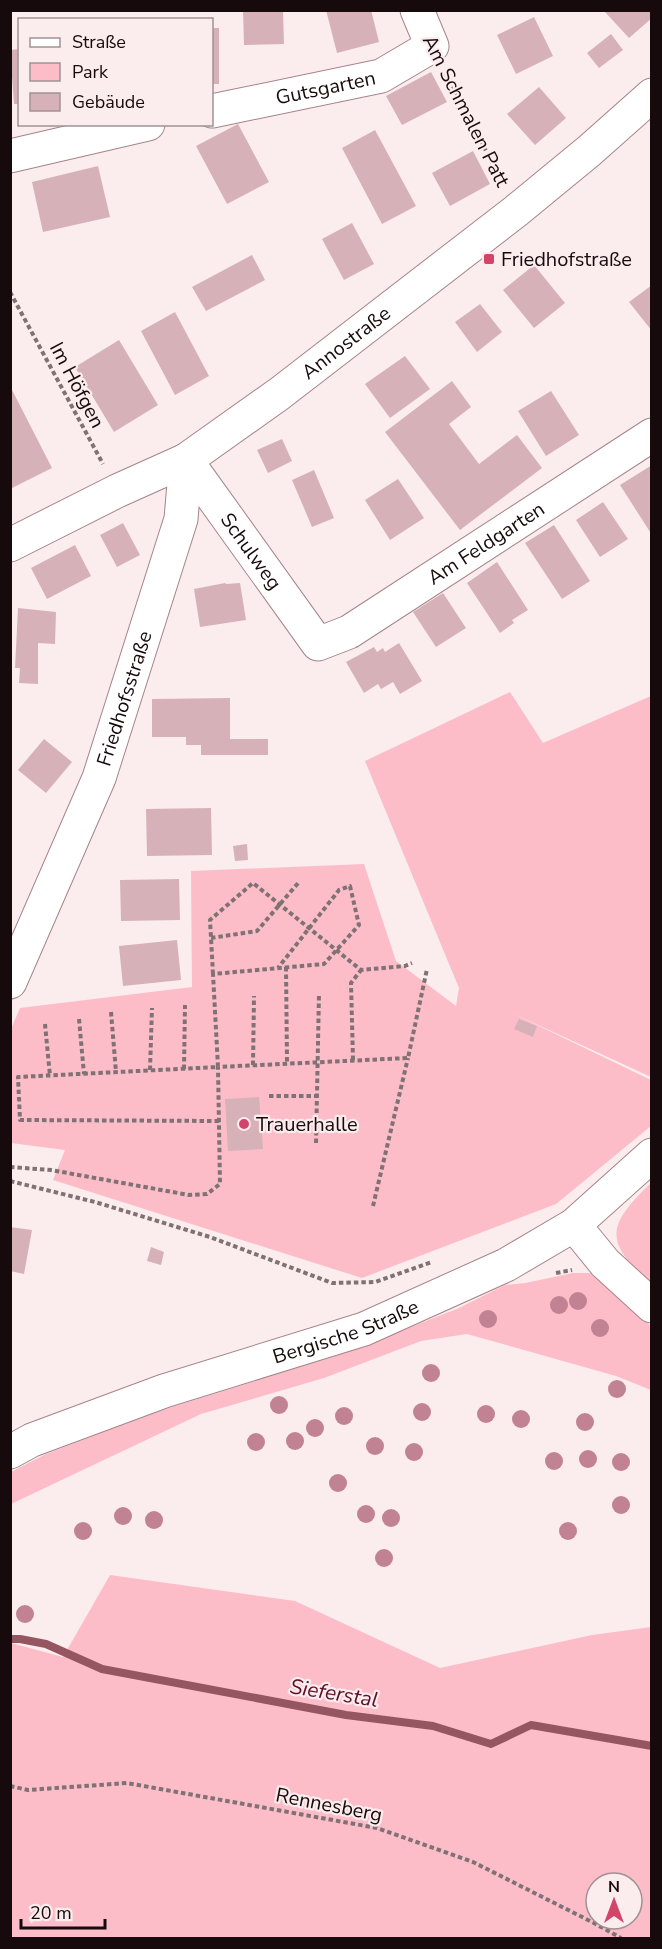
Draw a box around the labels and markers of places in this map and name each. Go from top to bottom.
place label: Friedhofstraße [501,246,632,273]
marker: Friedhofstraße [482,252,496,266]
place label: Trauerhalle [256,1111,358,1138]
marker: Trauerhalle [237,1117,251,1131]

